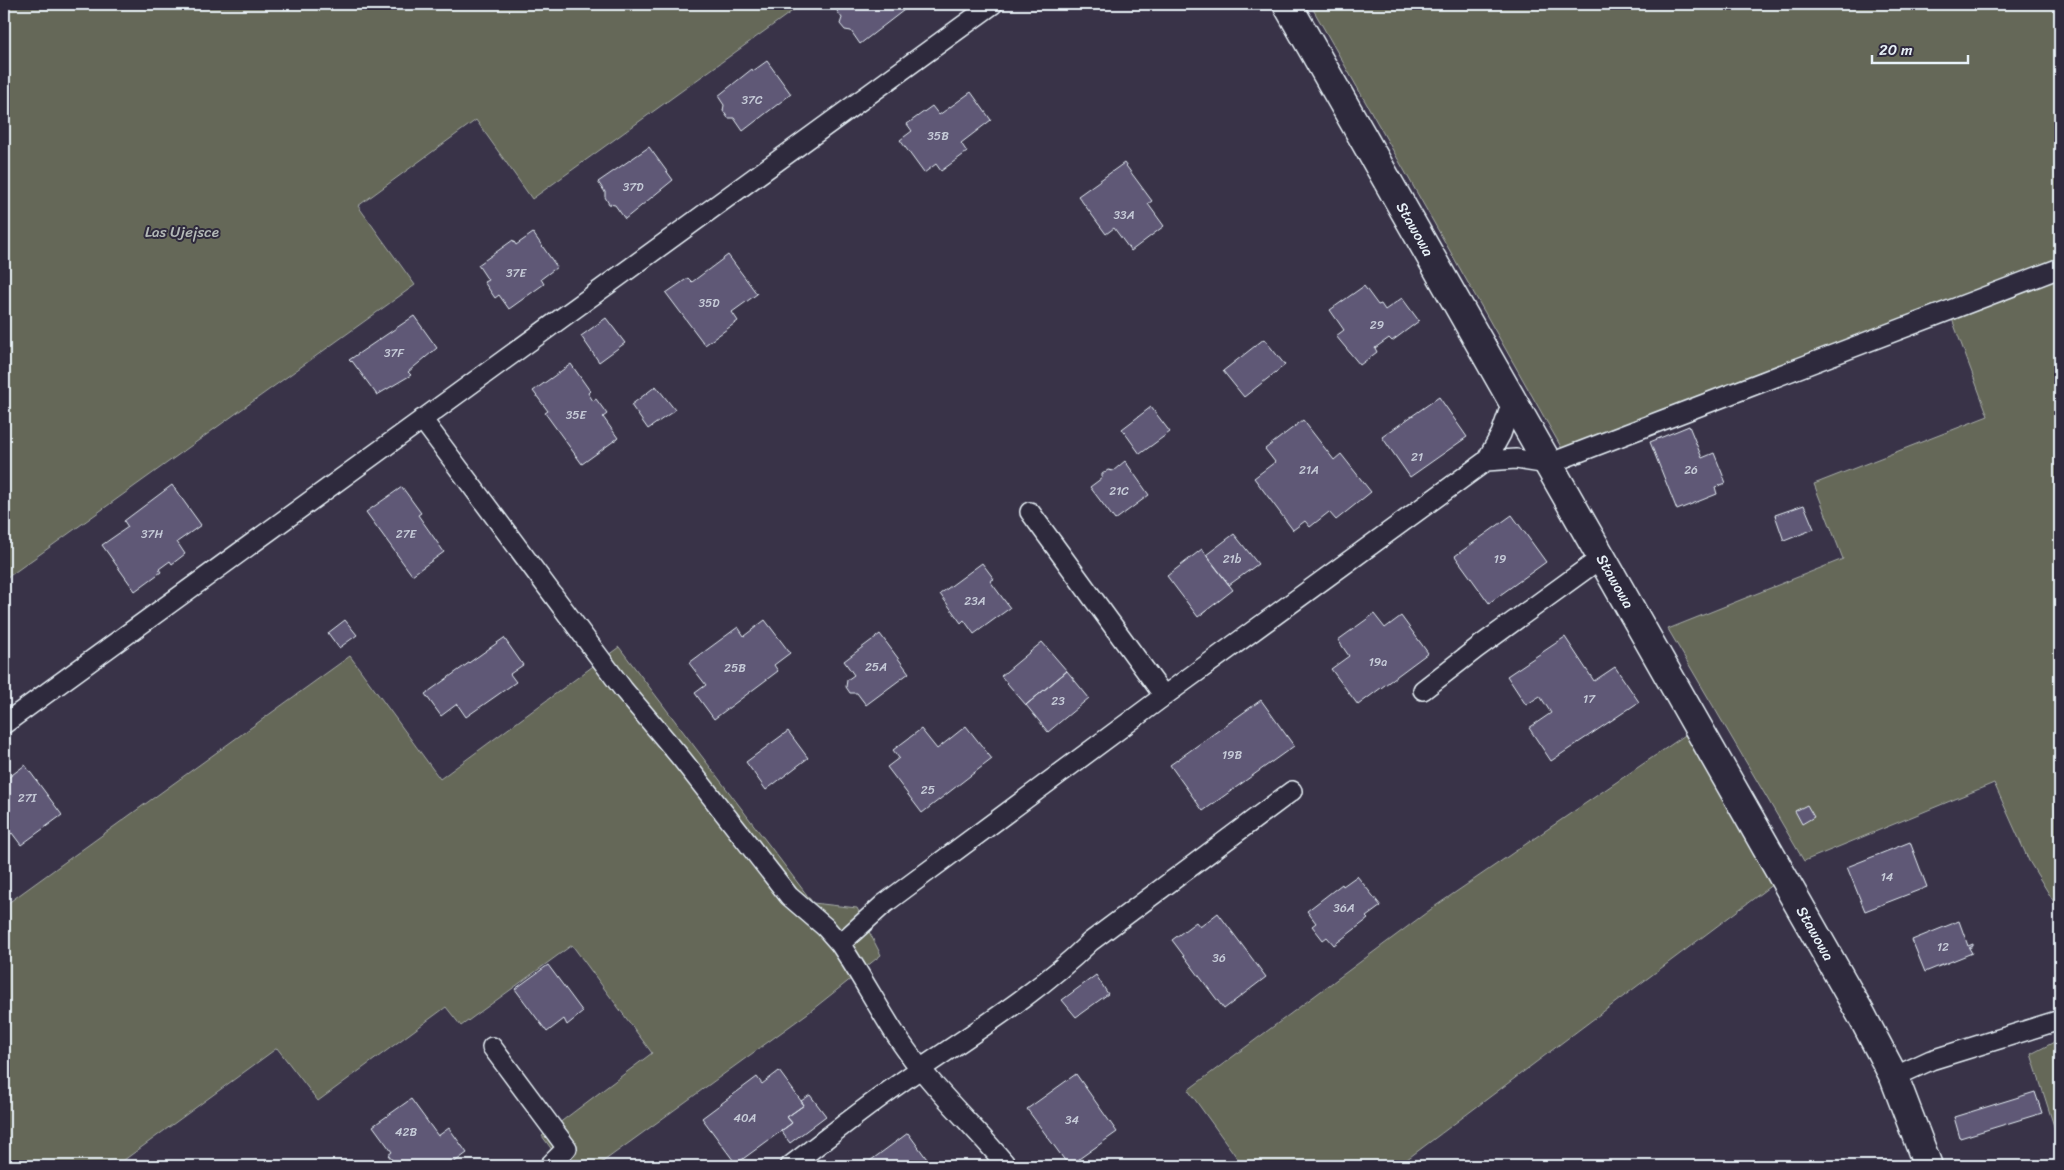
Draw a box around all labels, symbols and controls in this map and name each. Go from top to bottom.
scale bar [1872,32,1968,64]
text: 20 m [1879,37,1913,63]
house number: 37C [742,89,763,111]
house number: 35B [927,125,949,147]
house number: 37D [623,176,644,198]
street label: Stawowa [1389,197,1441,262]
house number: 33A [1113,204,1135,226]
park label: Las Ujejsce [145,219,219,245]
house number: 37E [506,262,527,284]
house number: 35D [698,292,720,314]
house number: 29 [1370,314,1384,336]
house number: 37F [384,342,404,364]
house number: 35E [566,404,588,426]
house number: 21 [1411,446,1423,468]
house number: 21A [1299,459,1319,481]
house number: 26 [1684,459,1698,481]
house number: 21C [1109,480,1129,502]
house number: 37H [141,523,163,545]
house number: 27E [396,523,418,545]
house number: 21b [1223,548,1242,570]
house number: 19 [1494,548,1506,570]
street label: Stawowa [1589,549,1641,614]
house number: 23A [964,590,986,612]
house number: 19a [1369,651,1387,673]
house number: 25A [865,656,887,678]
house number: 25B [724,657,746,679]
house number: 17 [1583,688,1596,710]
house number: 23 [1051,690,1065,712]
house number: 19B [1222,744,1242,766]
house number: 25 [921,779,935,801]
house number: 27I [18,787,38,809]
house number: 14 [1881,866,1894,888]
house number: 36A [1333,897,1355,919]
street label: Stawowa [1789,901,1841,966]
house number: 12 [1937,936,1949,958]
house number: 36 [1212,947,1226,969]
house number: 40A [734,1107,757,1129]
house number: 34 [1065,1109,1080,1131]
house number: 42B [395,1121,417,1143]

